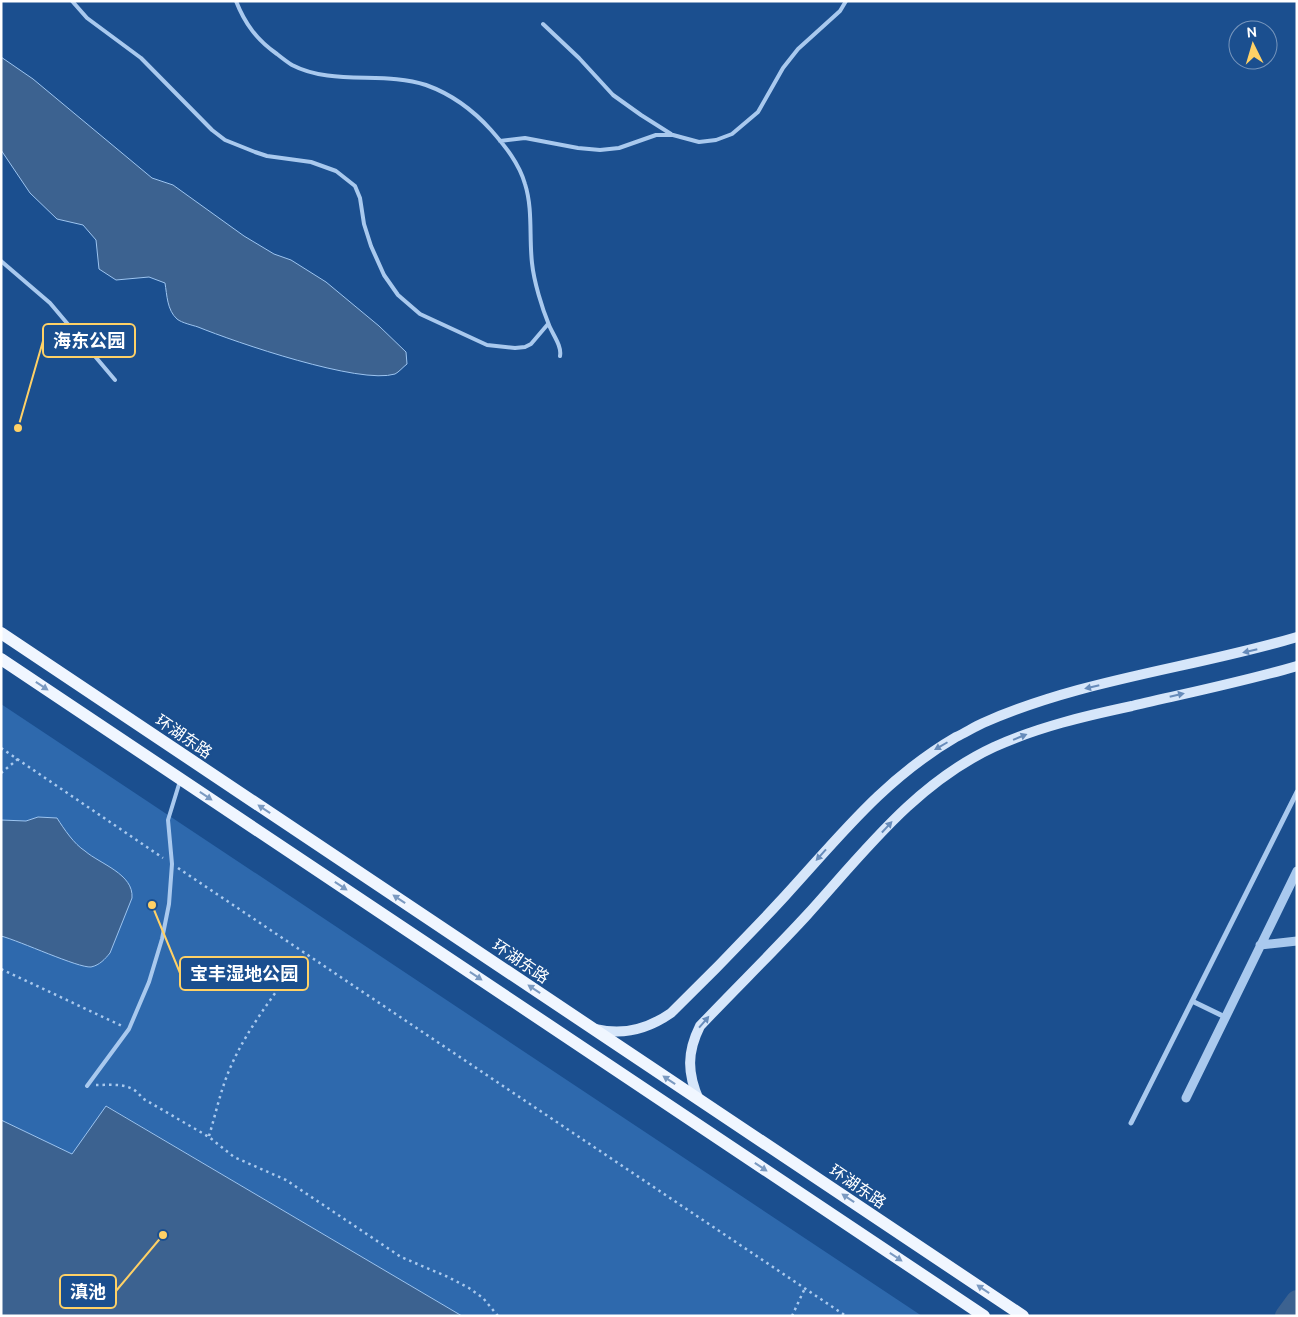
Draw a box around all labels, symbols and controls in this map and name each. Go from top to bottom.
north arrow [1228,20,1278,70]
text: N [1246,24,1258,40]
callout: 海东公园 [43,324,135,357]
text: 海东公园 [53,330,125,350]
one-way arrow [1242,647,1257,655]
one-way arrow [35,681,48,691]
one-way arrow [1084,683,1099,691]
one-way arrow [1170,691,1185,699]
street label: 环湖东路 [152,711,216,761]
one-way arrow [1013,733,1028,740]
one-way arrow [935,742,948,751]
one-way arrow [199,791,213,801]
one-way arrow [257,804,271,814]
one-way arrow [881,821,893,833]
one-way arrow [815,848,827,860]
one-way arrow [334,881,348,891]
one-way arrow [392,894,406,904]
street label: 环湖东路 [489,936,553,986]
callout: 宝丰湿地公园 [180,957,308,990]
text: 宝丰湿地公园 [190,963,298,983]
one-way arrow [470,972,483,981]
one-way arrow [528,984,541,994]
one-way arrow [698,1016,710,1028]
one-way arrow [663,1075,676,1085]
street label: 环湖东路 [826,1161,890,1211]
one-way arrow [754,1162,768,1172]
one-way arrow [841,1193,854,1203]
one-way arrow [890,1252,903,1262]
callout: 滇池 [60,1275,116,1308]
text: 滇池 [70,1281,106,1301]
one-way arrow [976,1284,989,1294]

